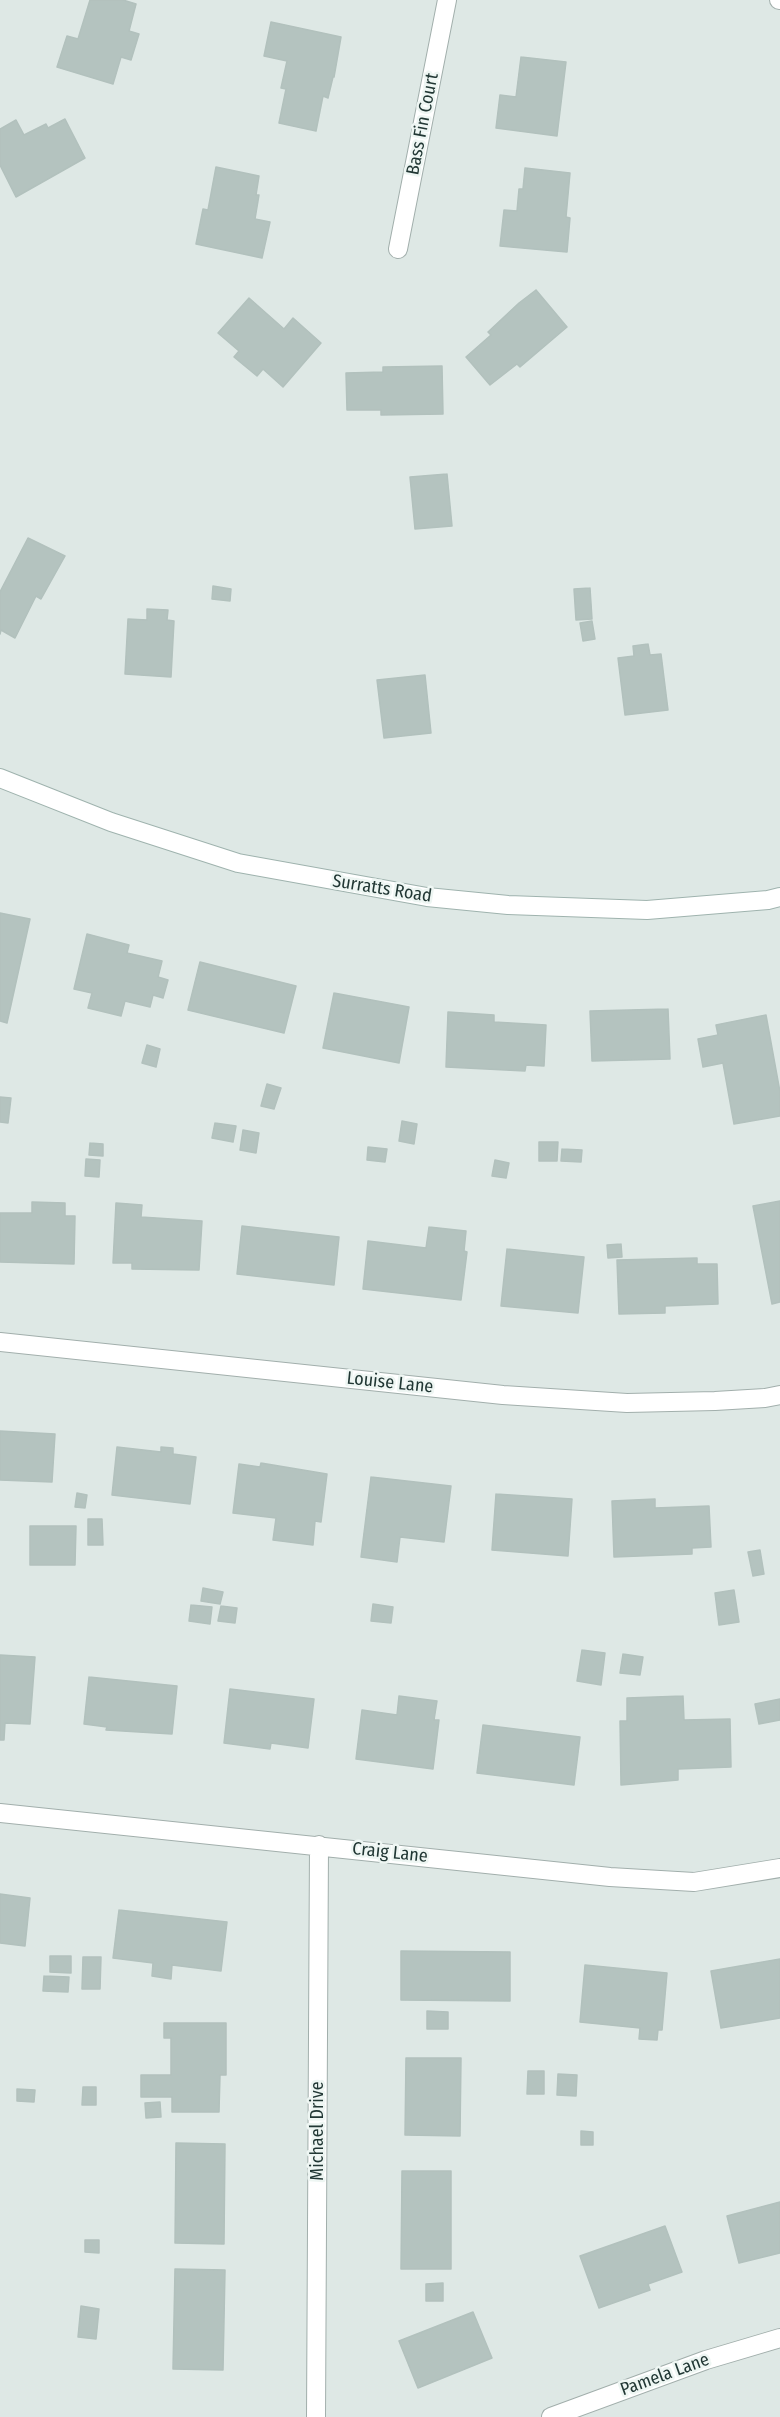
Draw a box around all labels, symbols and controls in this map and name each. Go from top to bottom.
street label: Bass Fin Court [403,71,443,177]
street label: Surratts Road [331,870,433,908]
street label: Louise Lane [346,1368,434,1398]
street label: Craig Lane [351,1838,429,1868]
street label: Michael Drive [307,2081,329,2181]
street label: Pamela Lane [618,2349,712,2401]

